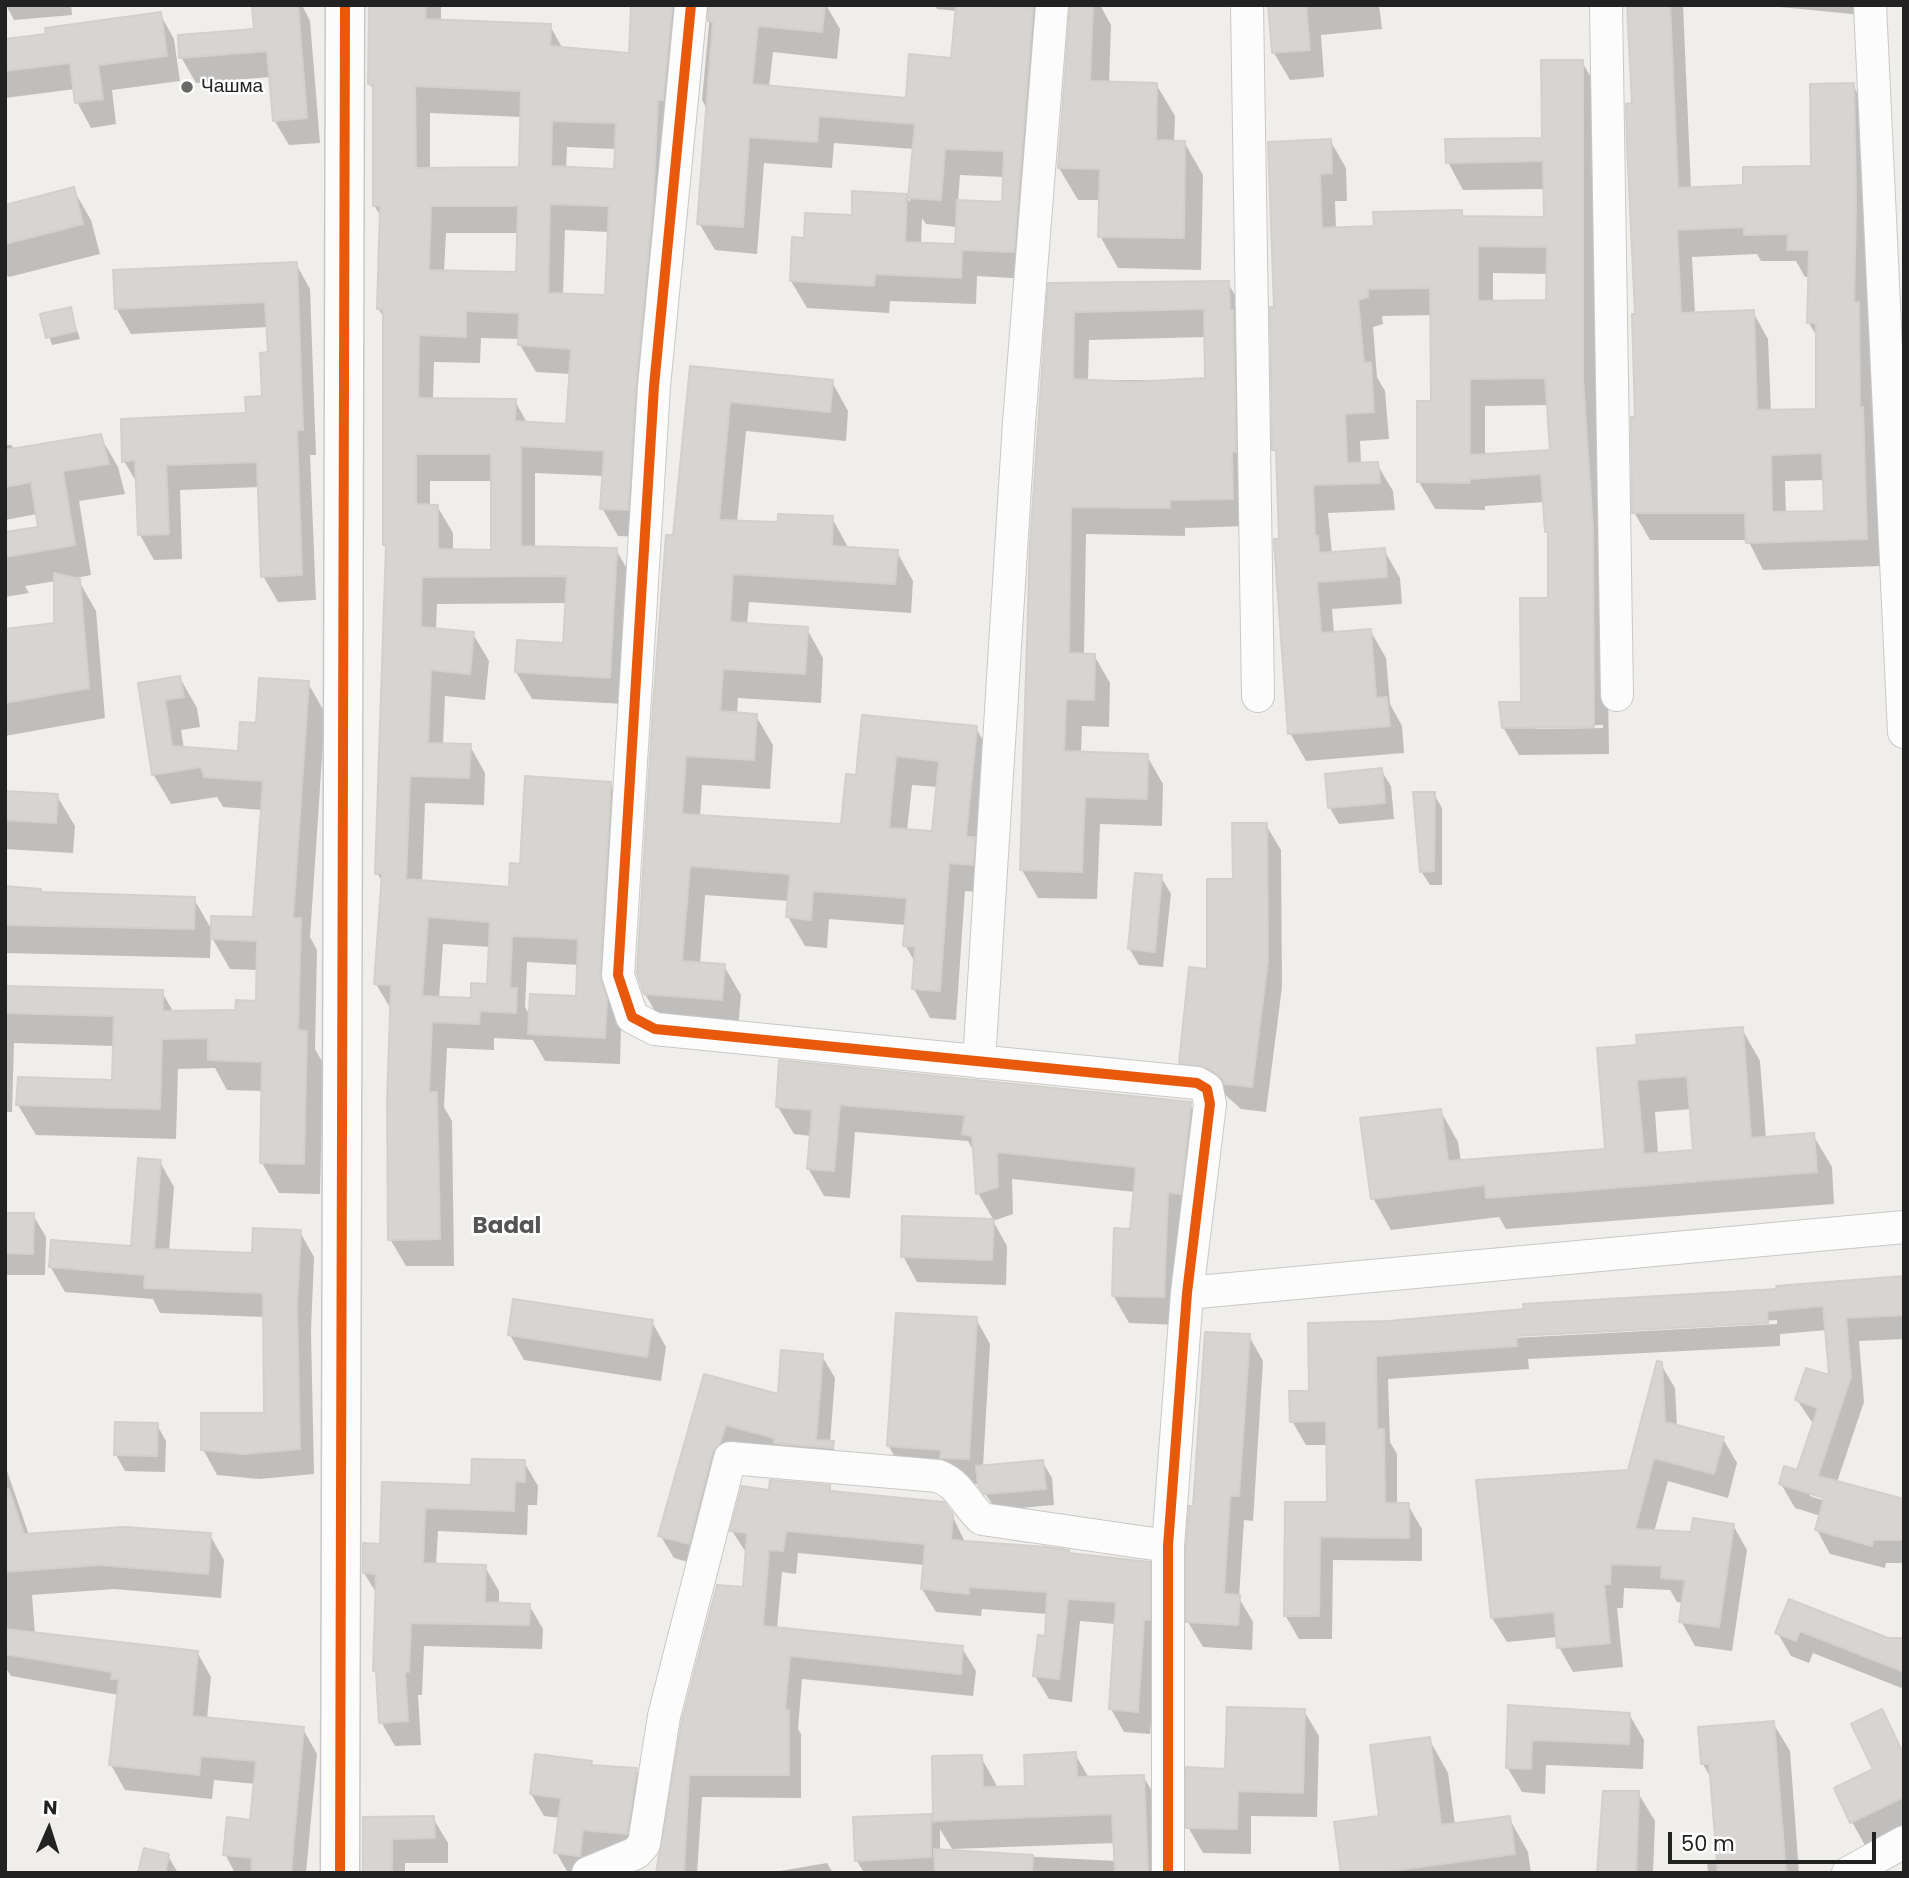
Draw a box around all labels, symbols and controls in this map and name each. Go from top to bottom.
place label: Чашма [201,76,263,98]
marker: Чашма [179,79,195,95]
district label: Badal [473,1213,541,1241]
north arrow [14,1794,84,1864]
text: N [42,1794,58,1821]
scale bar [1671,1818,1879,1862]
text: 50 m [1681,1829,1735,1858]

